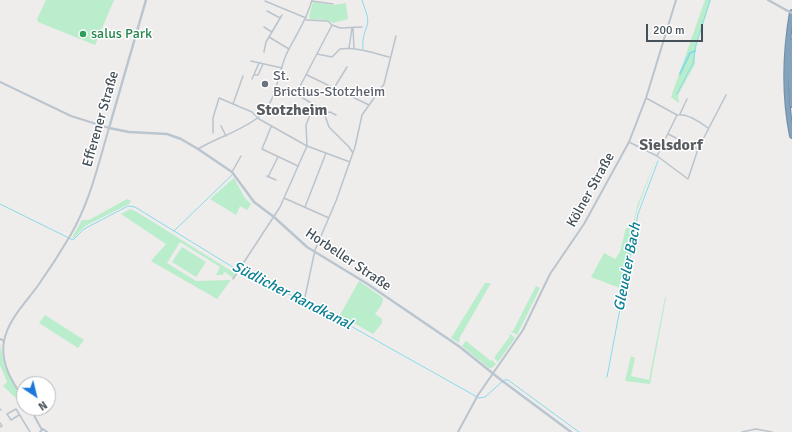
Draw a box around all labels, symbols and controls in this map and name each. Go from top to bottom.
scale bar [648,16,705,42]
text: 200 m [653,23,685,38]
place label: salus Park [91,26,152,42]
marker: salus Park [78,29,88,39]
place label: St. Brictius-Stotzheim [273,68,385,100]
street label: Efferener Straße [79,69,123,169]
marker: St. Brictius-Stotzheim [260,79,270,89]
district label: Stotzheim [257,101,327,121]
district label: Sielsdorf [639,136,703,156]
street label: Kölner Straße [564,150,618,230]
water label: Gleueler Bach [611,221,645,313]
street label: Horbeller Straße [302,225,394,295]
water label: Südlicher Randkanal [229,258,355,334]
north arrow [16,376,56,416]
text: N [36,398,49,413]

